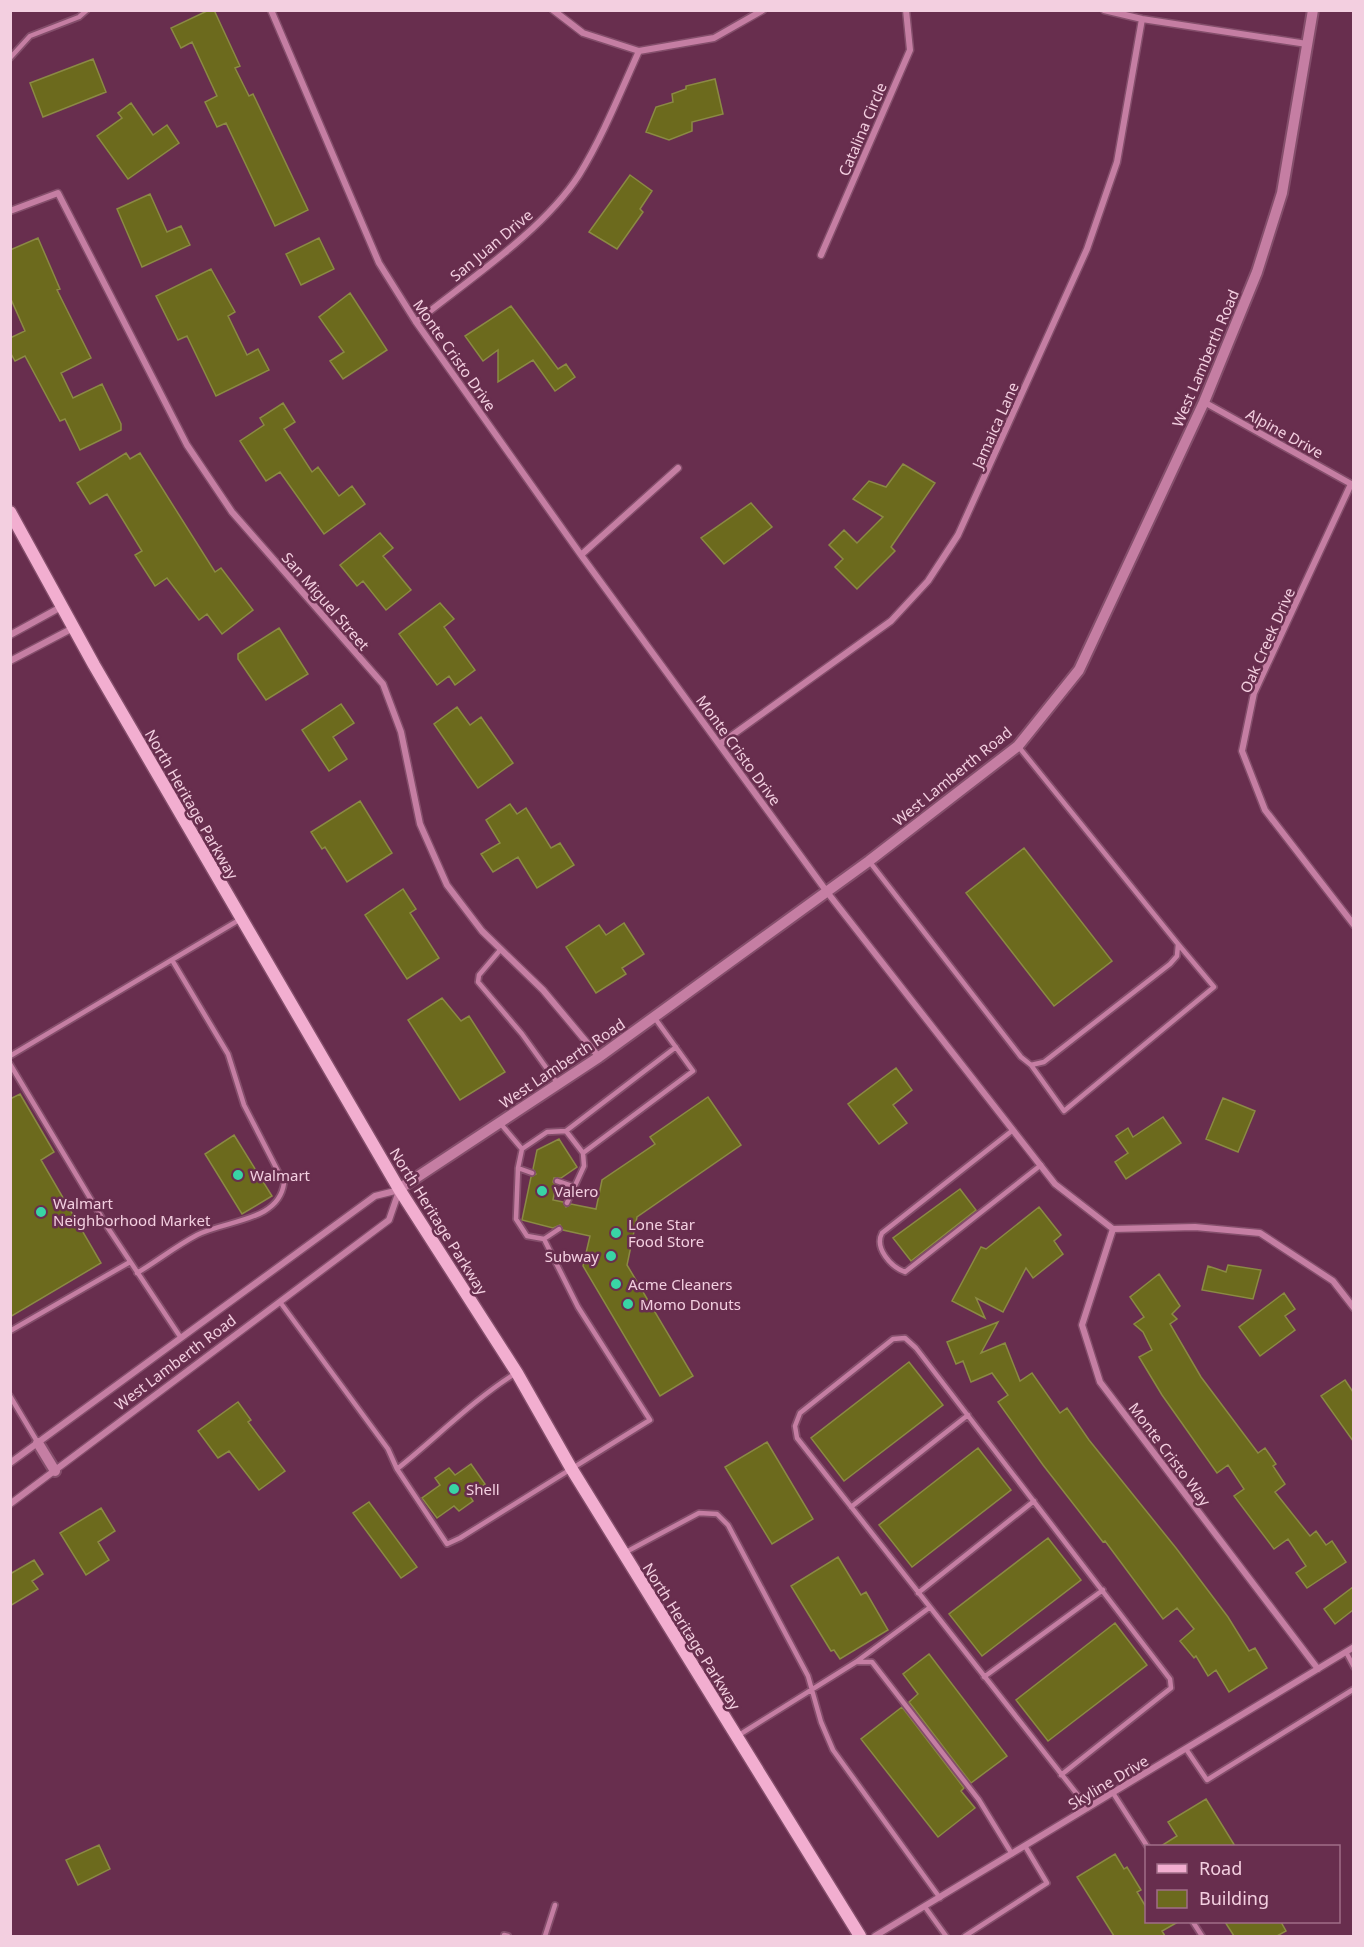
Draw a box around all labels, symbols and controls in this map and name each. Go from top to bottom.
street label: Catalina Circle [833,79,891,179]
street label: San Juan Drive [446,205,536,285]
street label: West Lamberth Road [1167,286,1243,430]
street label: Monte Cristo Drive [409,295,501,415]
street label: Jamaica Lane [966,379,1023,473]
street label: Alpine Drive [1243,404,1327,462]
street label: San Miguel Street [278,548,375,655]
street label: Oak Creek Drive [1235,584,1299,696]
street label: Monte Cristo Drive [692,691,786,809]
street label: West Lamberth Road [888,722,1016,830]
street label: North Heritage Parkway [141,725,243,883]
street label: West Lamberth Road [495,1013,629,1113]
street label: North Heritage Parkway [386,1144,493,1299]
place label: Walmart [250,1165,311,1185]
marker: Walmart [231,1168,245,1182]
place label: Valero [554,1181,598,1201]
marker: Valero [535,1184,549,1198]
place label: Walmart Neighborhood Market [53,1193,211,1230]
marker: Walmart Neighborhood Market [34,1205,48,1219]
place label: Lone Star Food Store [628,1214,704,1251]
marker: Lone Star Food Store [609,1226,623,1240]
place label: Subway [545,1246,599,1266]
marker: Subway [604,1249,618,1263]
place label: Acme Cleaners [628,1274,733,1294]
marker: Acme Cleaners [609,1277,623,1291]
place label: Momo Donuts [640,1294,741,1314]
marker: Momo Donuts [621,1297,635,1311]
street label: West Lamberth Road [110,1310,240,1414]
street label: Monte Cristo Way [1125,1398,1216,1510]
place label: Shell [466,1479,500,1499]
marker: Shell [447,1482,461,1496]
street label: North Heritage Parkway [639,1559,746,1714]
street label: Skyline Drive [1064,1750,1152,1814]
legend [1145,1845,1340,1923]
text: Road [1199,1856,1242,1880]
text: Building [1199,1886,1269,1910]

